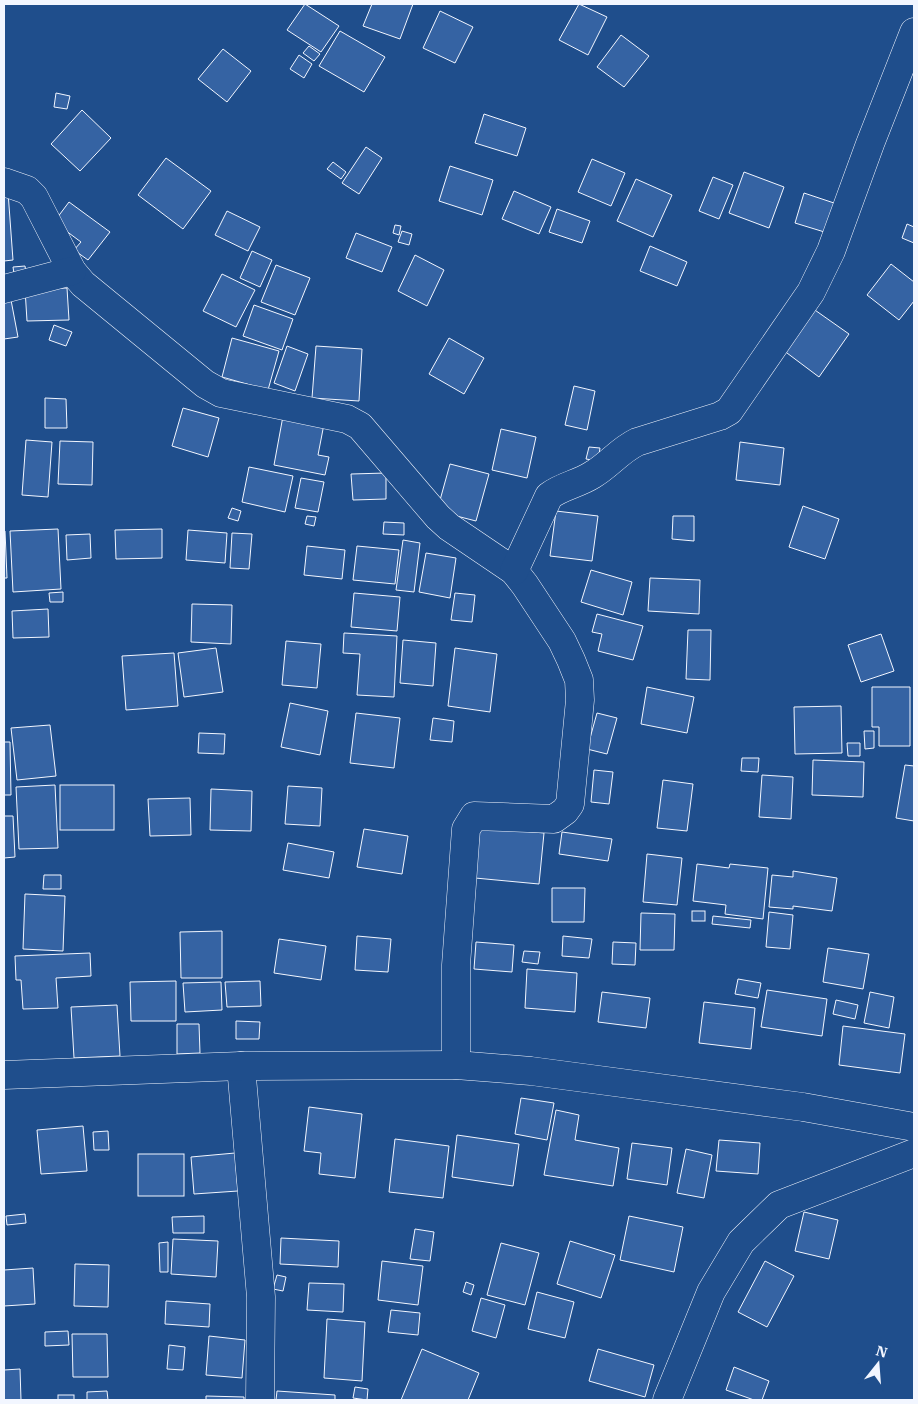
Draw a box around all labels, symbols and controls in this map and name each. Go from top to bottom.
north arrow [853,1339,903,1389]
text: N [874,1341,890,1362]

